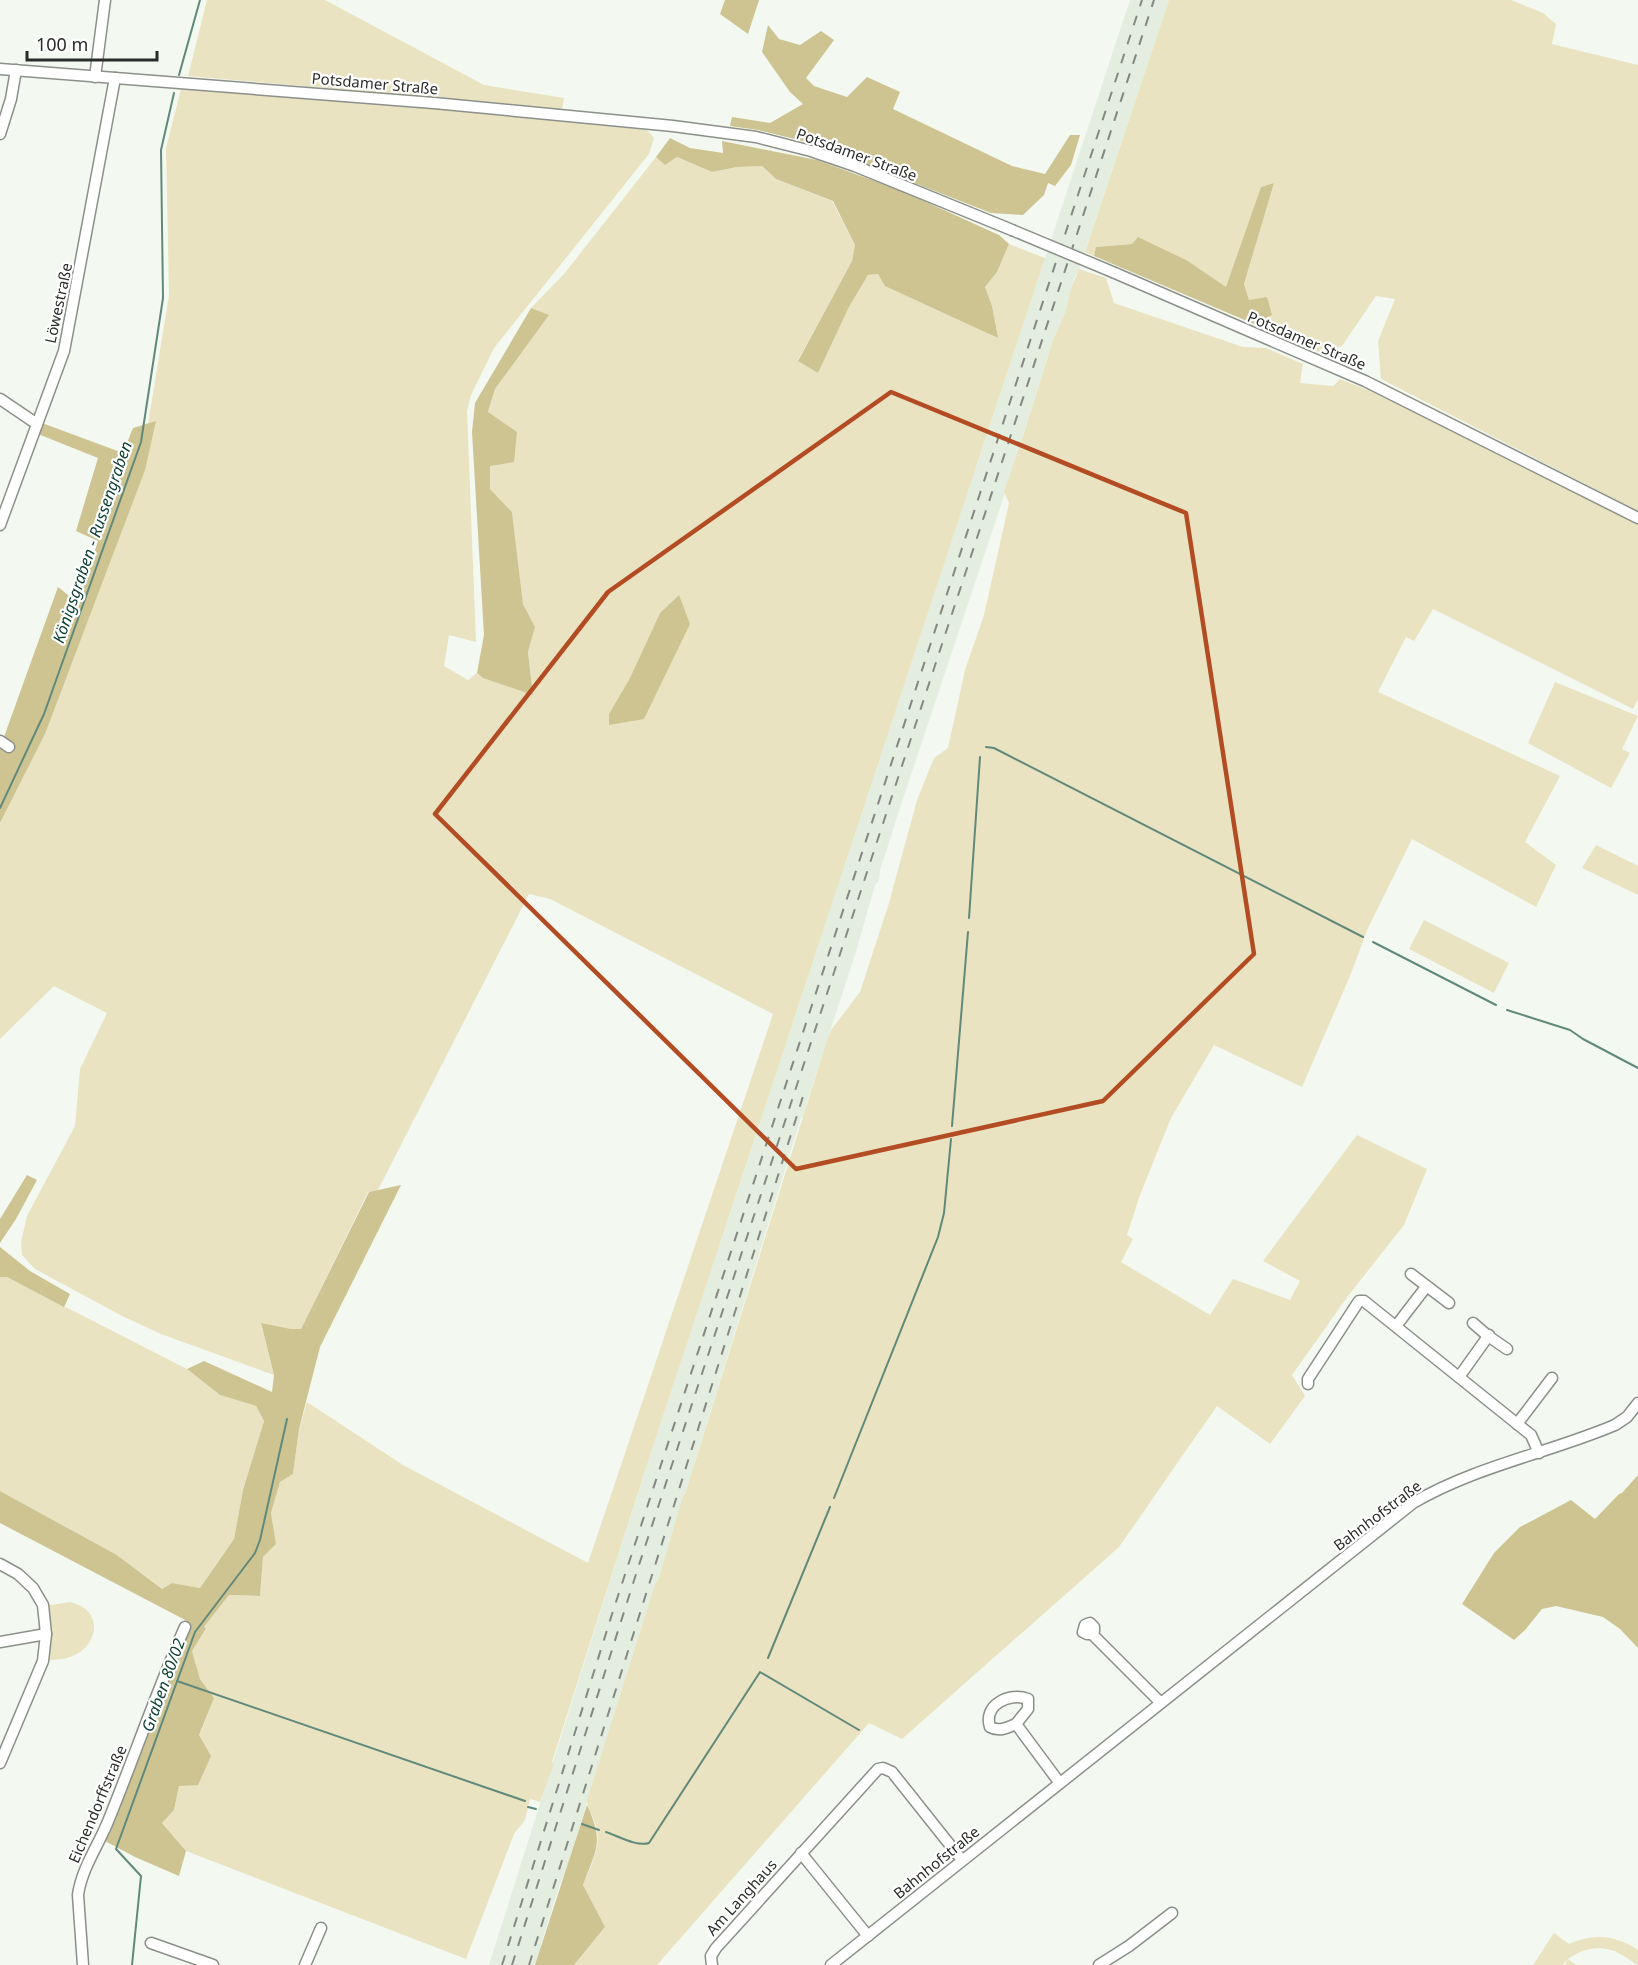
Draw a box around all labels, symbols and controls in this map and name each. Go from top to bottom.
scale bar [27,24,158,62]
text: 100 m [36,32,88,56]
street label: Potsdamer Straße [311,68,439,98]
street label: Potsdamer Straße [794,123,920,185]
street label: Löwestraße [40,261,76,345]
street label: Potsdamer Straße [1245,306,1369,374]
water label: Königsgraben - Russengraben [47,438,137,646]
street label: Bahnhofstraße [1329,1475,1425,1555]
water label: Graben 80/02 [136,1635,190,1735]
street label: Eichendorffstraße [63,1742,131,1866]
street label: Bahnhofstraße [889,1821,983,1903]
street label: Am Langhaus [701,1854,781,1940]

